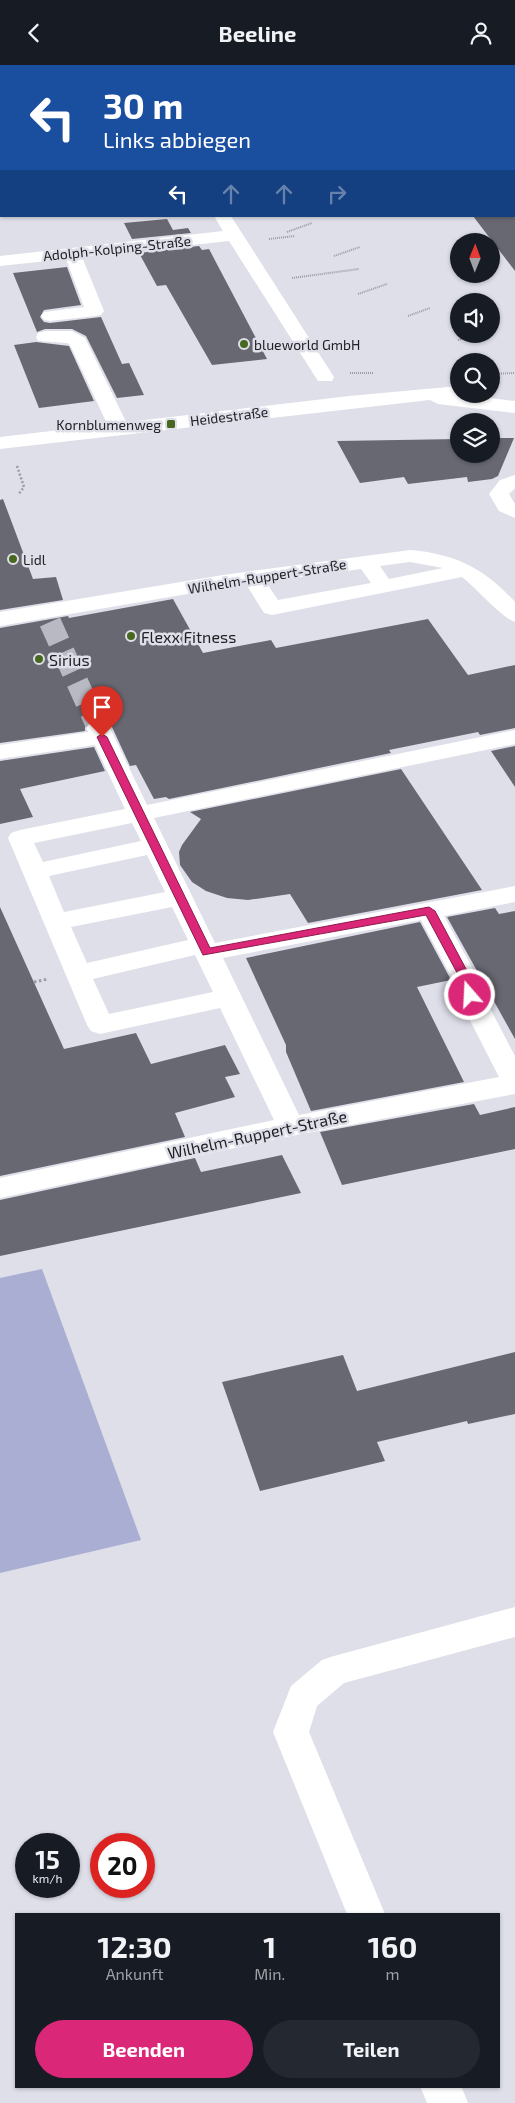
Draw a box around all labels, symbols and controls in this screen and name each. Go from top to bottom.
icon: back [20,19,48,47]
icon: person [467,19,495,47]
text: Beeline [219,20,296,46]
text: 30 m [103,84,183,126]
icon: left [20,85,85,150]
text: Links abbiegen [103,126,251,152]
icon: left [164,180,192,208]
icon: ahead [217,180,245,208]
icon: ahead [270,180,298,208]
icon: right [323,180,351,208]
street label: Adolph-Kolping-Straße [42,232,192,264]
north arrow [450,233,500,283]
map controls [450,233,500,463]
button: sound [450,293,500,343]
place label: blueworld GmbH [254,336,360,353]
marker: blueworld GmbH [238,338,250,350]
button: search [450,353,500,403]
street label: Heidestraße [189,403,269,429]
button: layers [450,413,500,463]
place label: Kornblumenweg [56,416,161,433]
marker: Kornblumenweg [165,418,177,430]
place label: Lidl [23,551,47,568]
marker: Lidl [7,553,19,565]
street label: Wilhelm-Ruppert-Straße [187,555,347,597]
place label: Flexx Fitness [141,627,236,646]
marker: Flexx Fitness [125,630,137,642]
place label: Sirius [49,650,90,669]
marker: Sirius [33,653,45,665]
pin [81,686,123,737]
icon: arrive [88,693,116,721]
position arrow [443,968,495,1020]
street label: Wilhelm-Ruppert-Straße [166,1106,348,1162]
speed limit sign: 20 [90,1833,155,1898]
text: 15 [35,1844,60,1874]
text: km/h [33,1871,62,1885]
text: 12:30 [98,1928,172,1964]
text: 1 [263,1928,276,1964]
text: 160 [368,1928,417,1964]
text: Ankunft [106,1964,164,1983]
text: Min. [254,1964,285,1983]
text: m [386,1964,400,1983]
button: Beenden [35,2020,253,2078]
button: Teilen [263,2020,480,2078]

